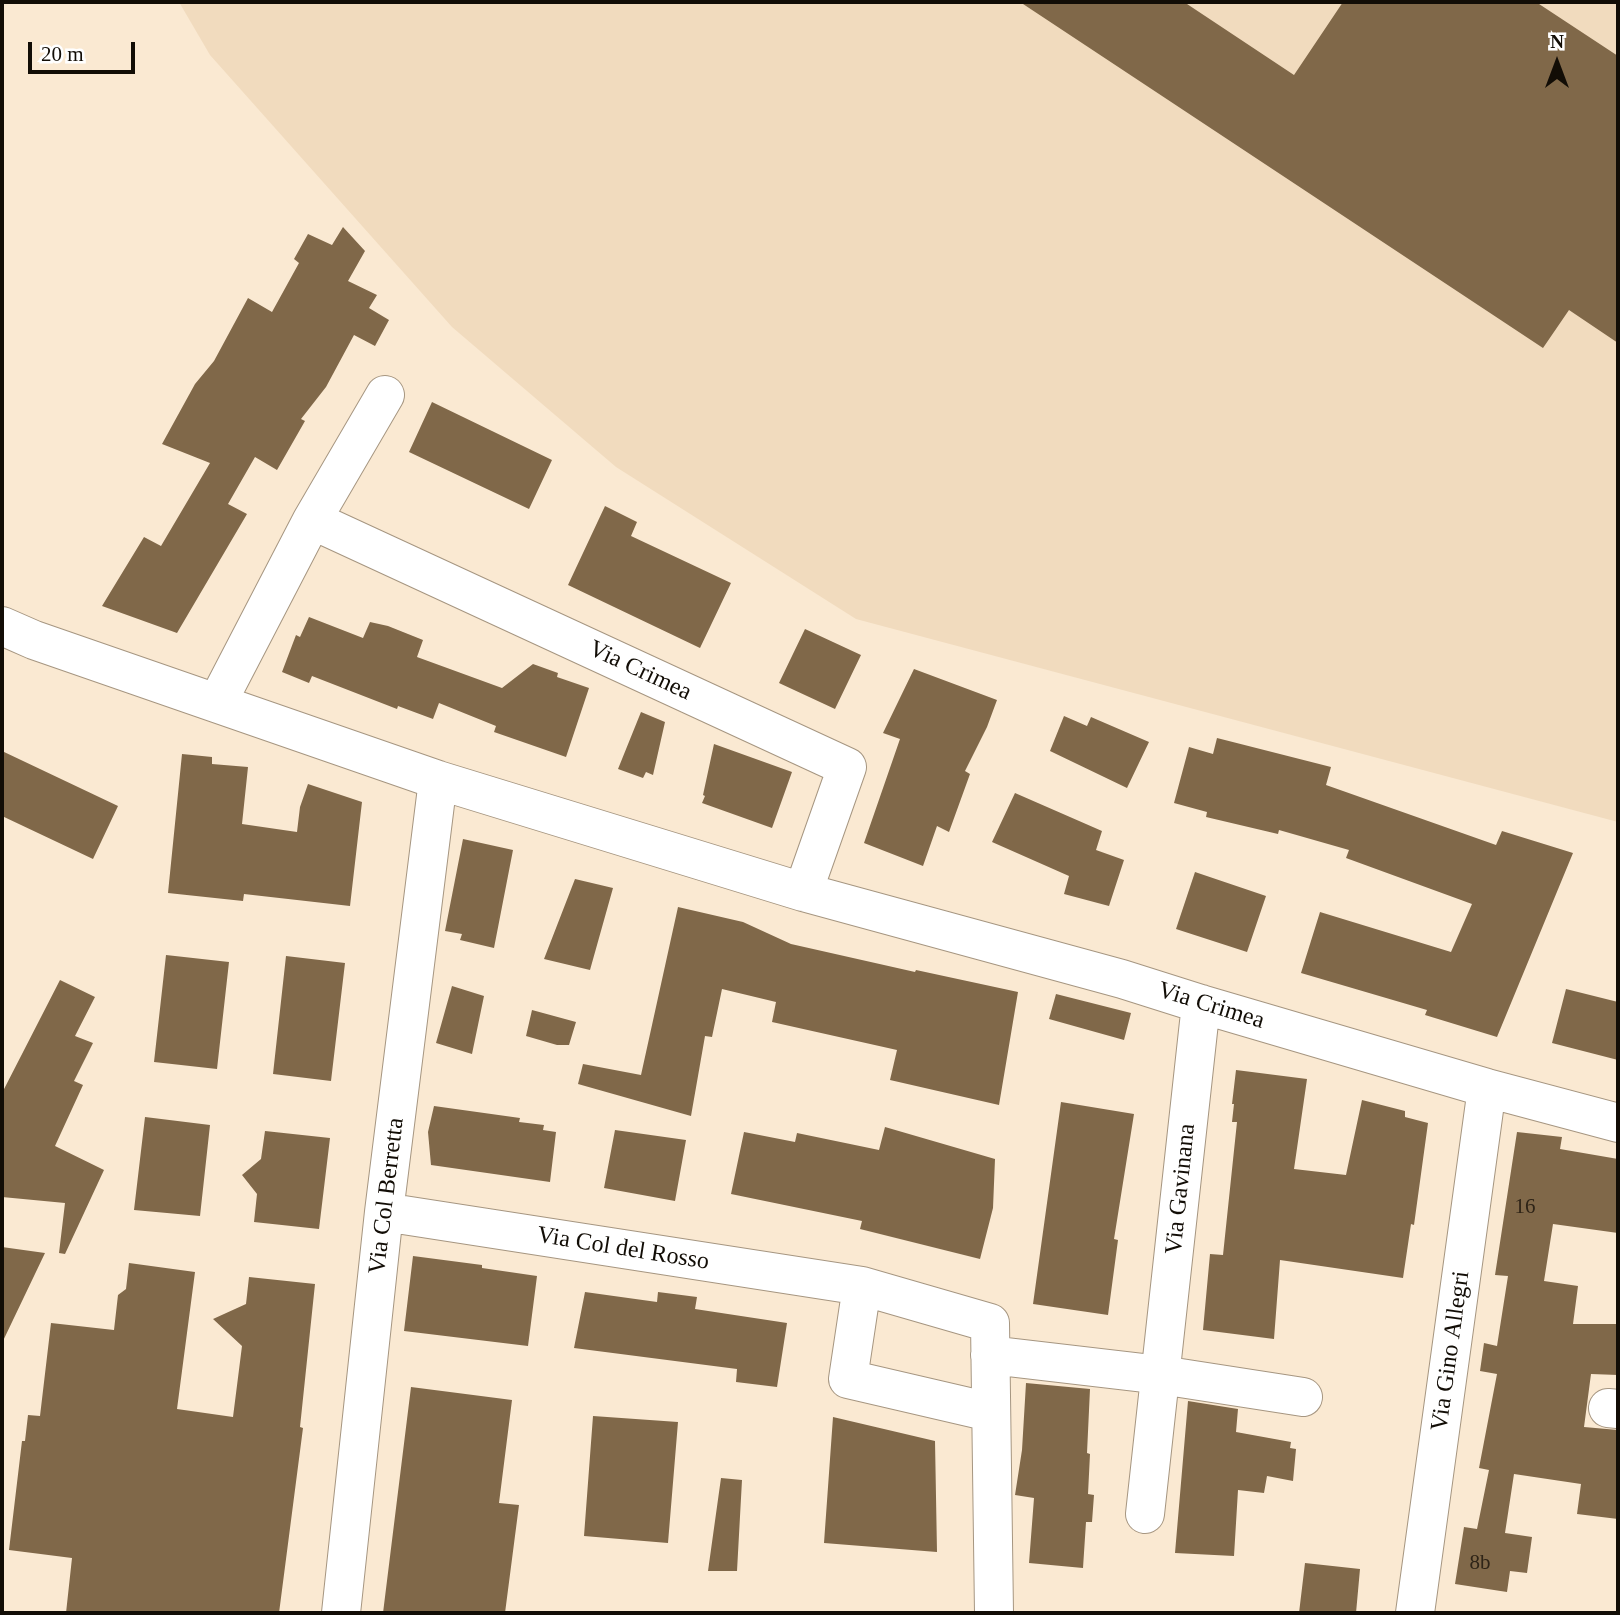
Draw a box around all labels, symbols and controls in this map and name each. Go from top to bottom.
scale bar [32,28,138,72]
north arrow [1522,28,1592,98]
text: N [1550,31,1564,52]
text: 20 m [41,42,84,66]
street label: Via Crimea [584,635,696,707]
street label: Via Crimea [1154,976,1268,1036]
street label: Via Col Berretta [363,1116,411,1276]
street label: Via Gavinana [1160,1122,1202,1256]
house number: 16 [1514,1194,1536,1220]
street label: Via Col del Rosso [535,1221,711,1277]
street label: Via Gino Allegri [1426,1269,1476,1433]
house number: 8b [1470,1550,1490,1576]

